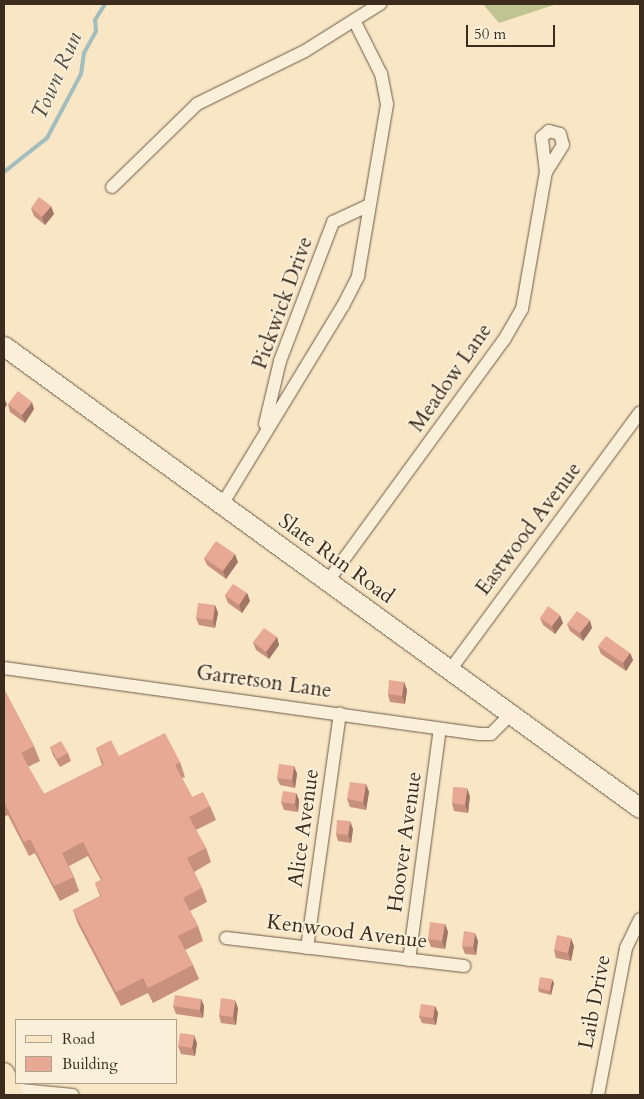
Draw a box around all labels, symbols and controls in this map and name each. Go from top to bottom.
scale bar [469,15,558,47]
text: 50 m [474,24,506,44]
water label: Town Run [26,28,88,124]
street label: Pickwick Drive [247,233,319,373]
street label: Meadow Lane [404,319,498,437]
street label: Eastwood Avenue [471,457,587,601]
street label: Slate Run Road [273,509,399,609]
street label: Garretson Lane [195,660,333,704]
street label: Alice Avenue [283,767,325,889]
street label: Hoover Avenue [383,770,427,914]
street label: Kenwood Avenue [265,910,429,954]
street label: Laib Drive [574,953,616,1051]
legend [15,1019,178,1084]
text: Road [62,1029,95,1049]
text: Building [62,1054,118,1074]

